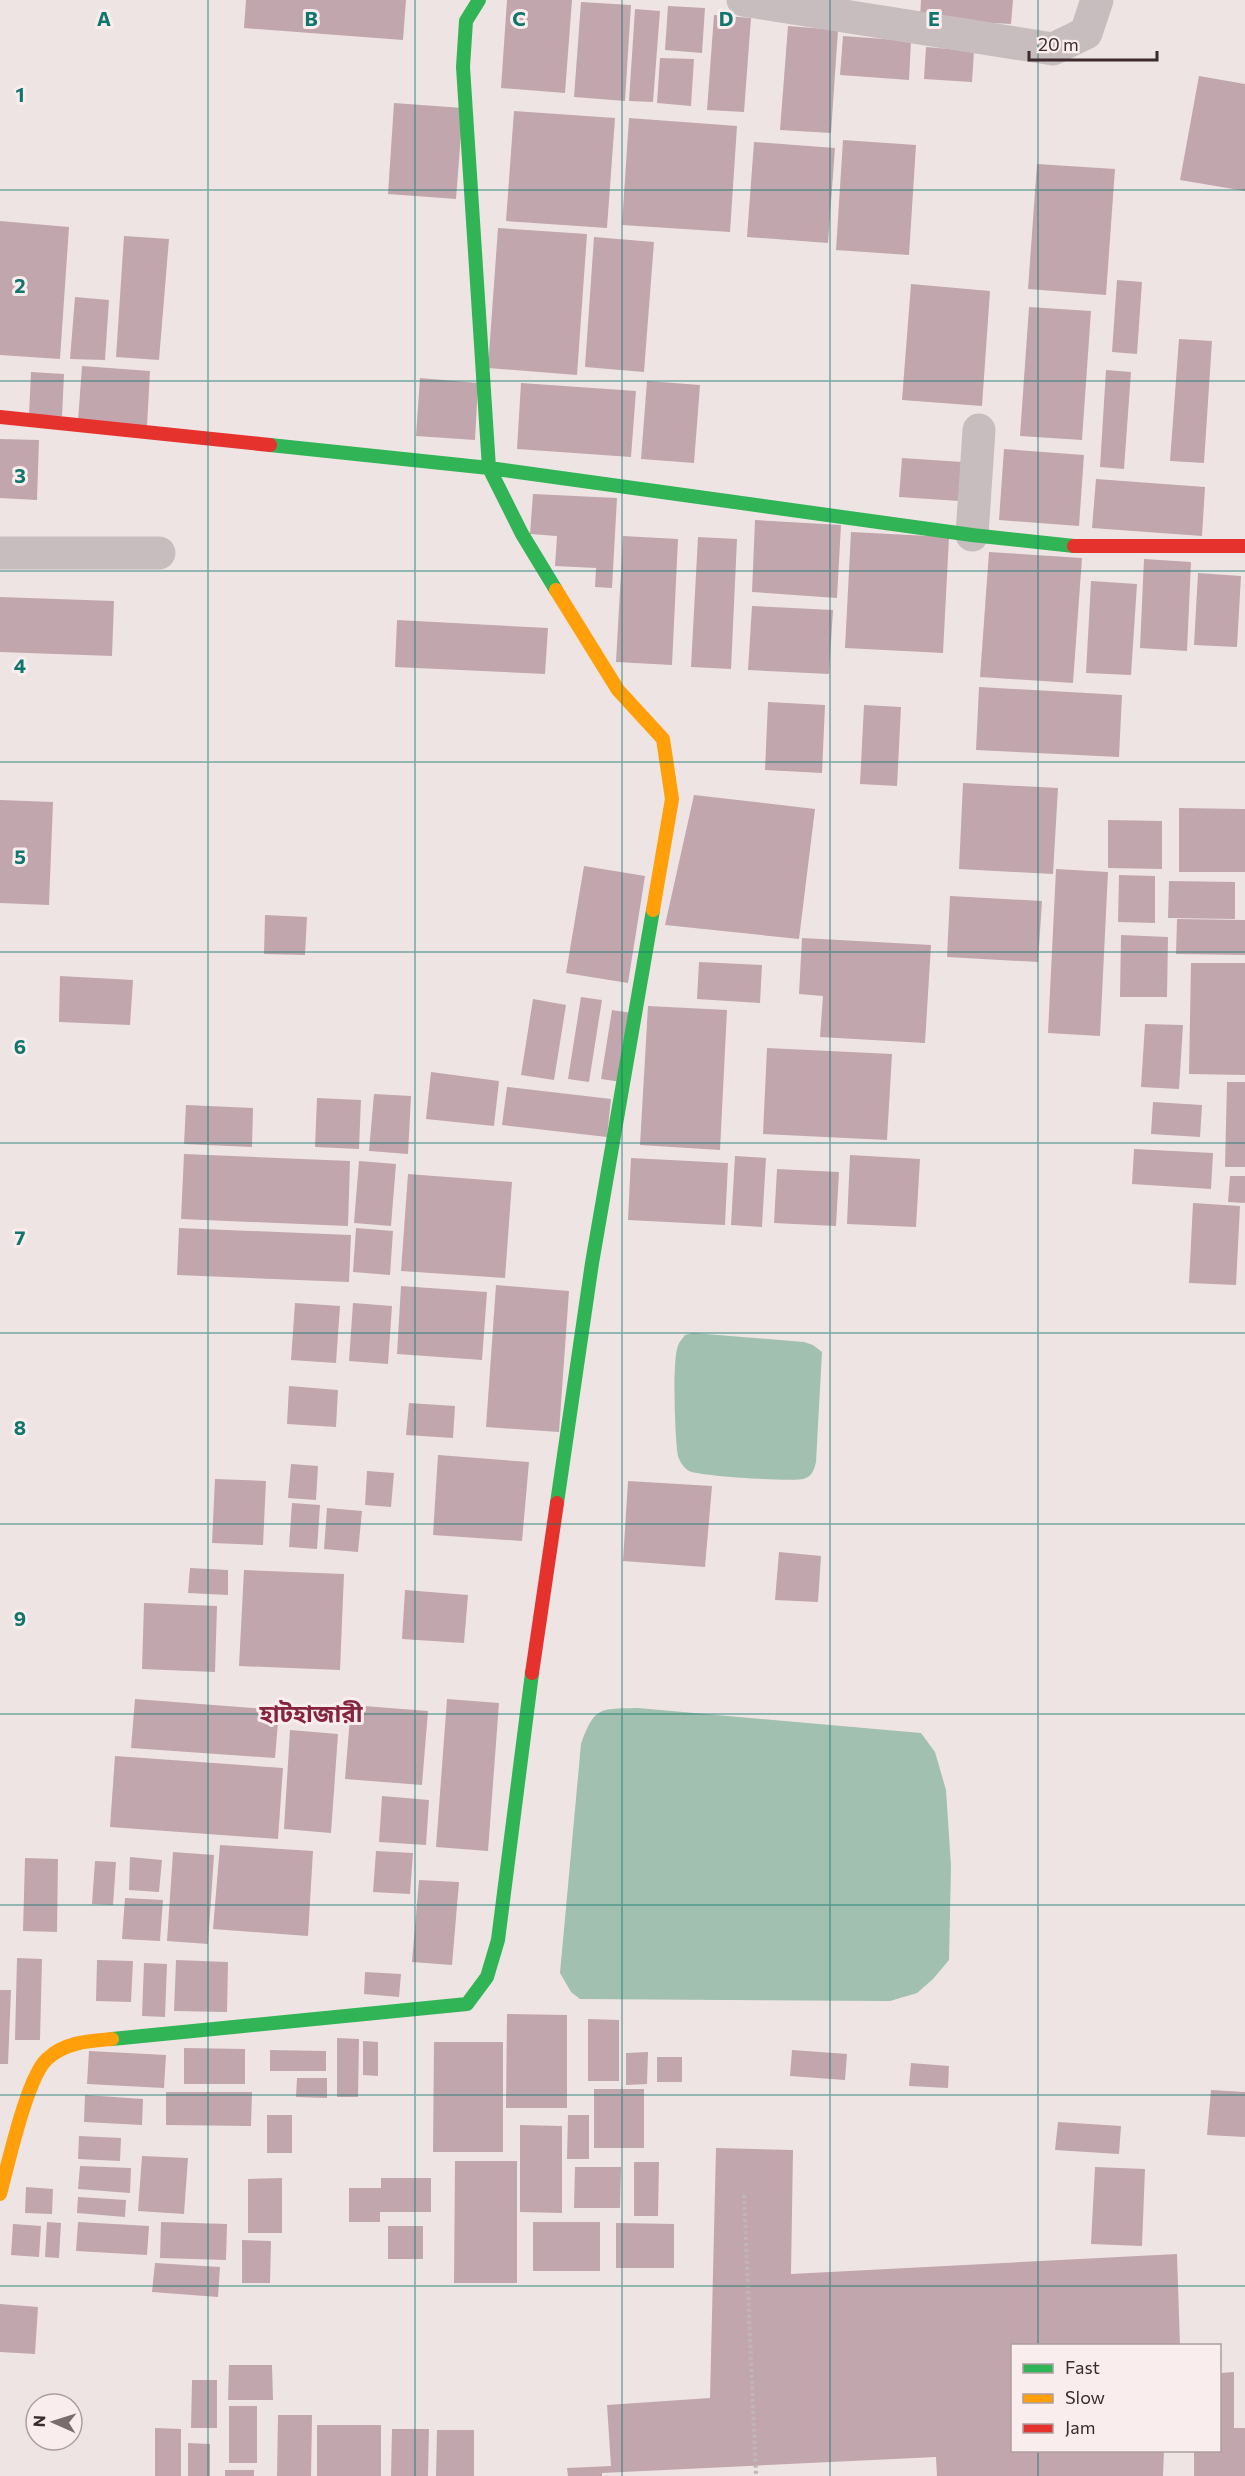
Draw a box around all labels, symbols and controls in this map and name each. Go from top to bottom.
text: A [97,6,111,30]
text: B [304,6,318,30]
text: C [512,6,526,30]
text: D [719,6,733,30]
text: E [928,6,940,30]
scale bar [1029,24,1156,62]
text: 20 m [1038,33,1079,55]
text: 1 [15,82,25,106]
text: 2 [14,273,26,297]
text: 3 [14,463,26,487]
text: 4 [14,653,26,677]
text: 5 [14,844,26,868]
text: 6 [14,1034,26,1058]
text: 7 [15,1225,26,1249]
text: 8 [14,1415,26,1439]
text: 9 [14,1606,26,1630]
district label: হাটহাজারী [258,1698,364,1727]
legend [1011,2344,1221,2452]
text: Fast [1065,2356,1100,2378]
text: Slow [1065,2386,1105,2408]
north arrow [24,2392,84,2452]
text: N [29,2415,48,2428]
text: Jam [1065,2416,1095,2438]

